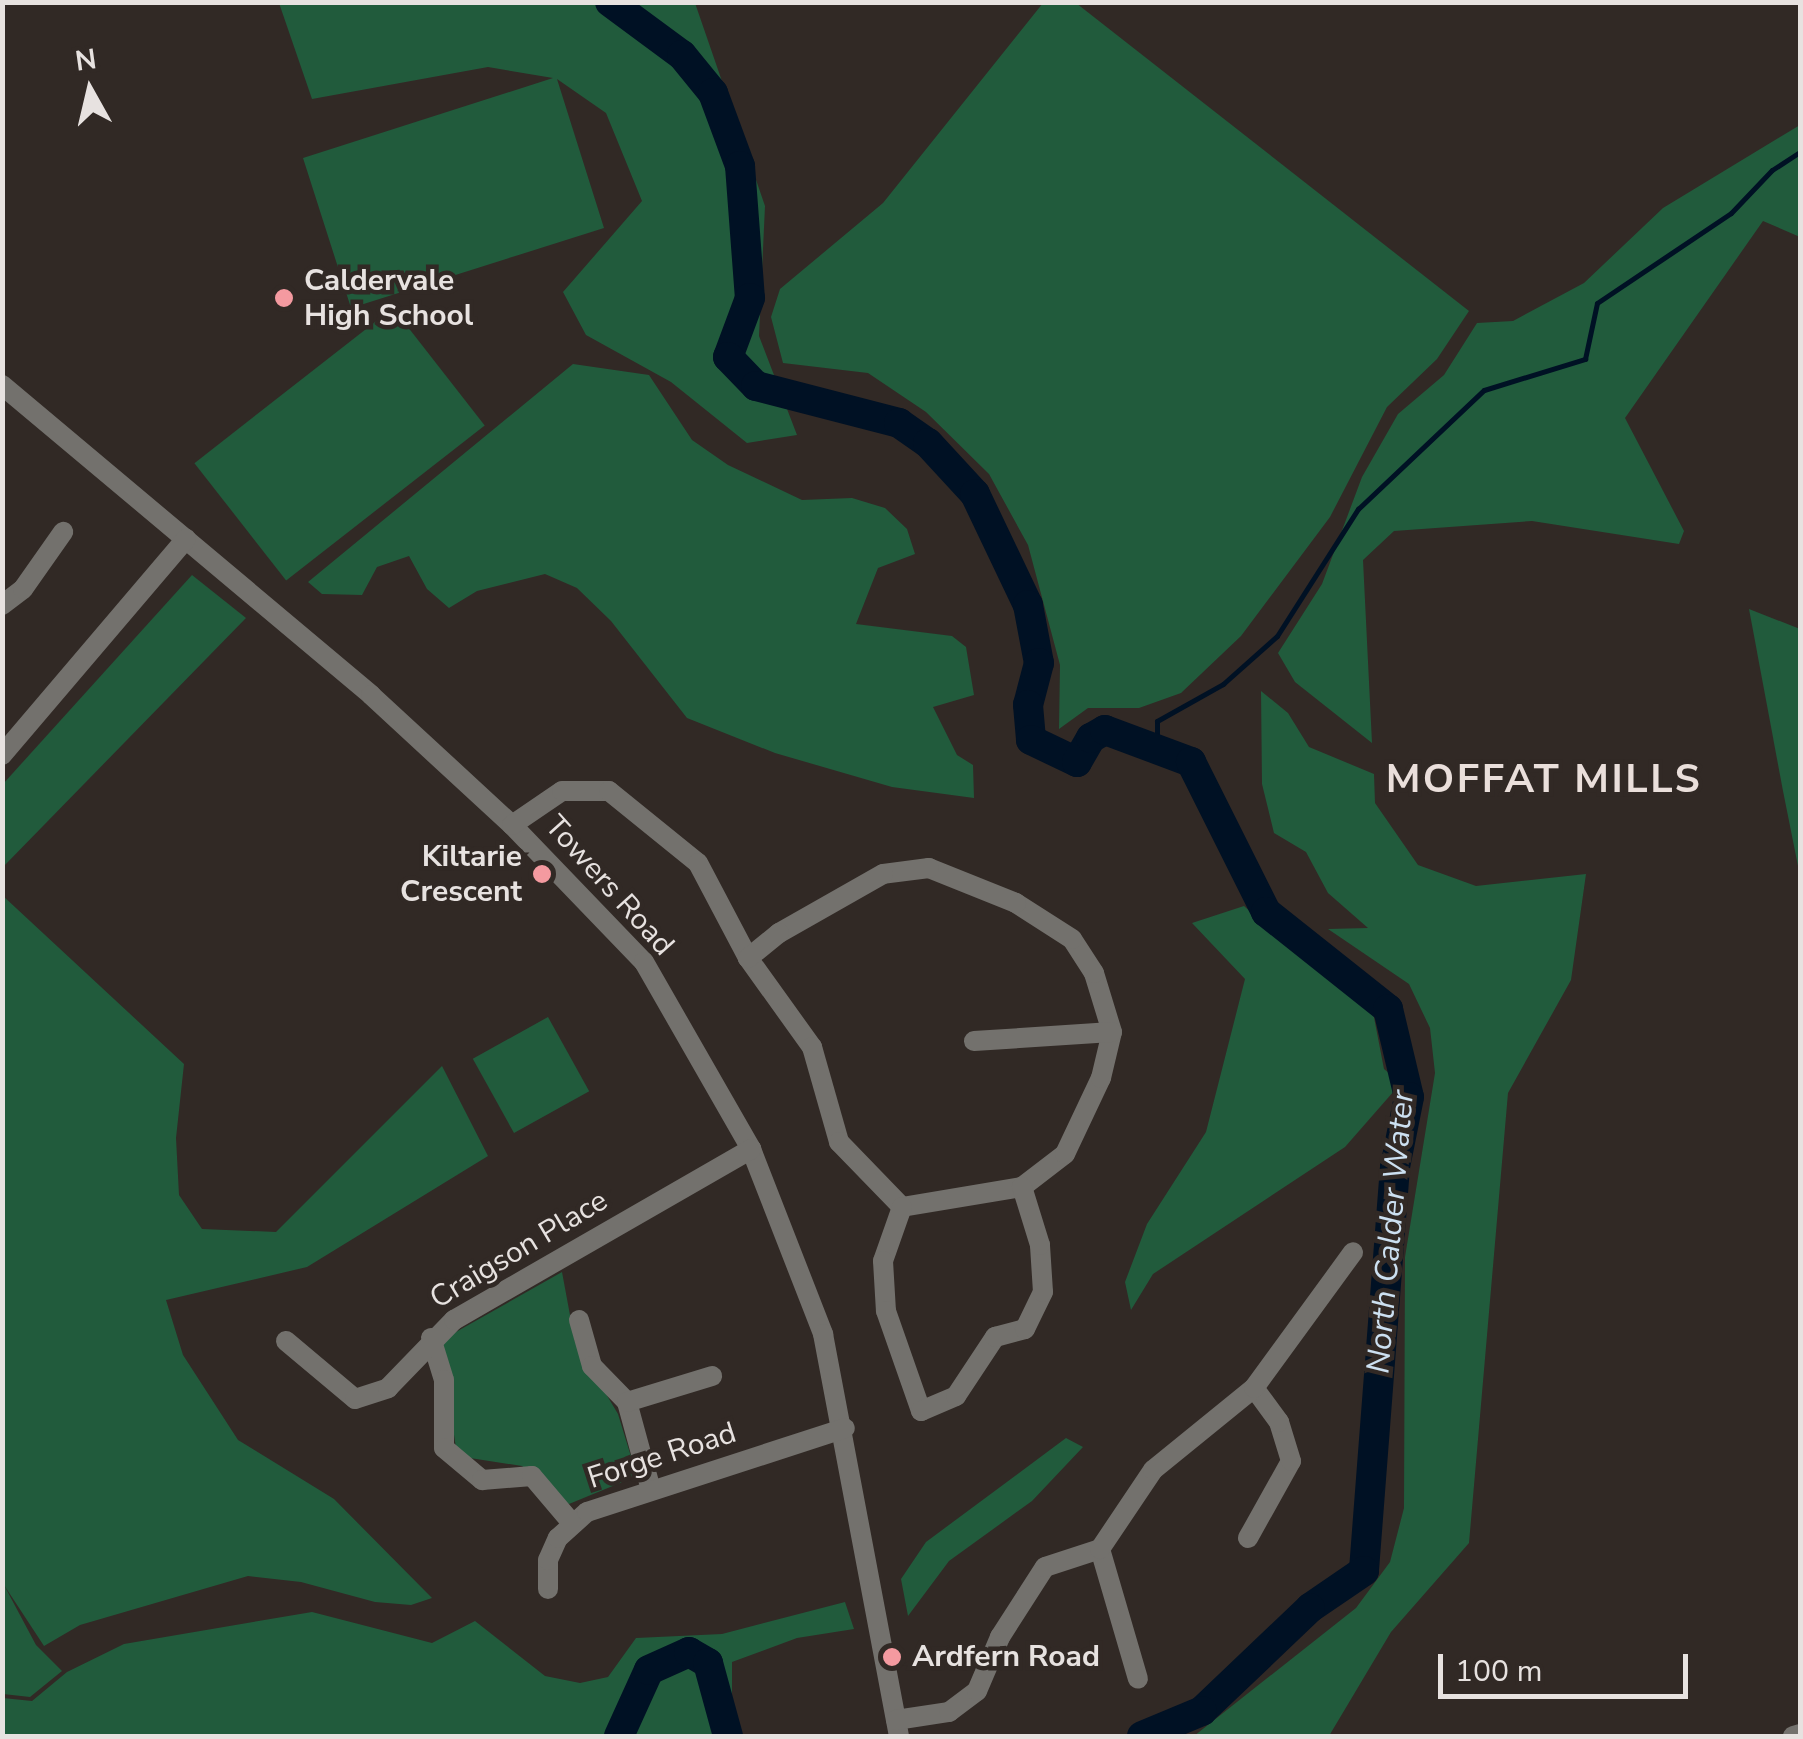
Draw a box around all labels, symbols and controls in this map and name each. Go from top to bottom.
north arrow [40,40,140,140]
text: N [73,40,99,81]
place label: Caldervale High School [304,263,473,334]
marker: Caldervale High School [273,287,295,309]
district label: MOFFAT MILLS [1386,755,1702,803]
street label: Towers Road [537,809,681,963]
place label: Kiltarie Crescent [400,839,522,910]
marker: Kiltarie Crescent [531,863,553,885]
water label: North Calder Water [1360,1089,1422,1375]
street label: Craigson Place [424,1183,614,1317]
street label: Forge Road [583,1415,741,1497]
scale bar [1443,1634,1693,1696]
place label: Ardfern Road [912,1639,1100,1675]
marker: Ardfern Road [881,1646,903,1668]
text: 100 m [1455,1651,1542,1692]

